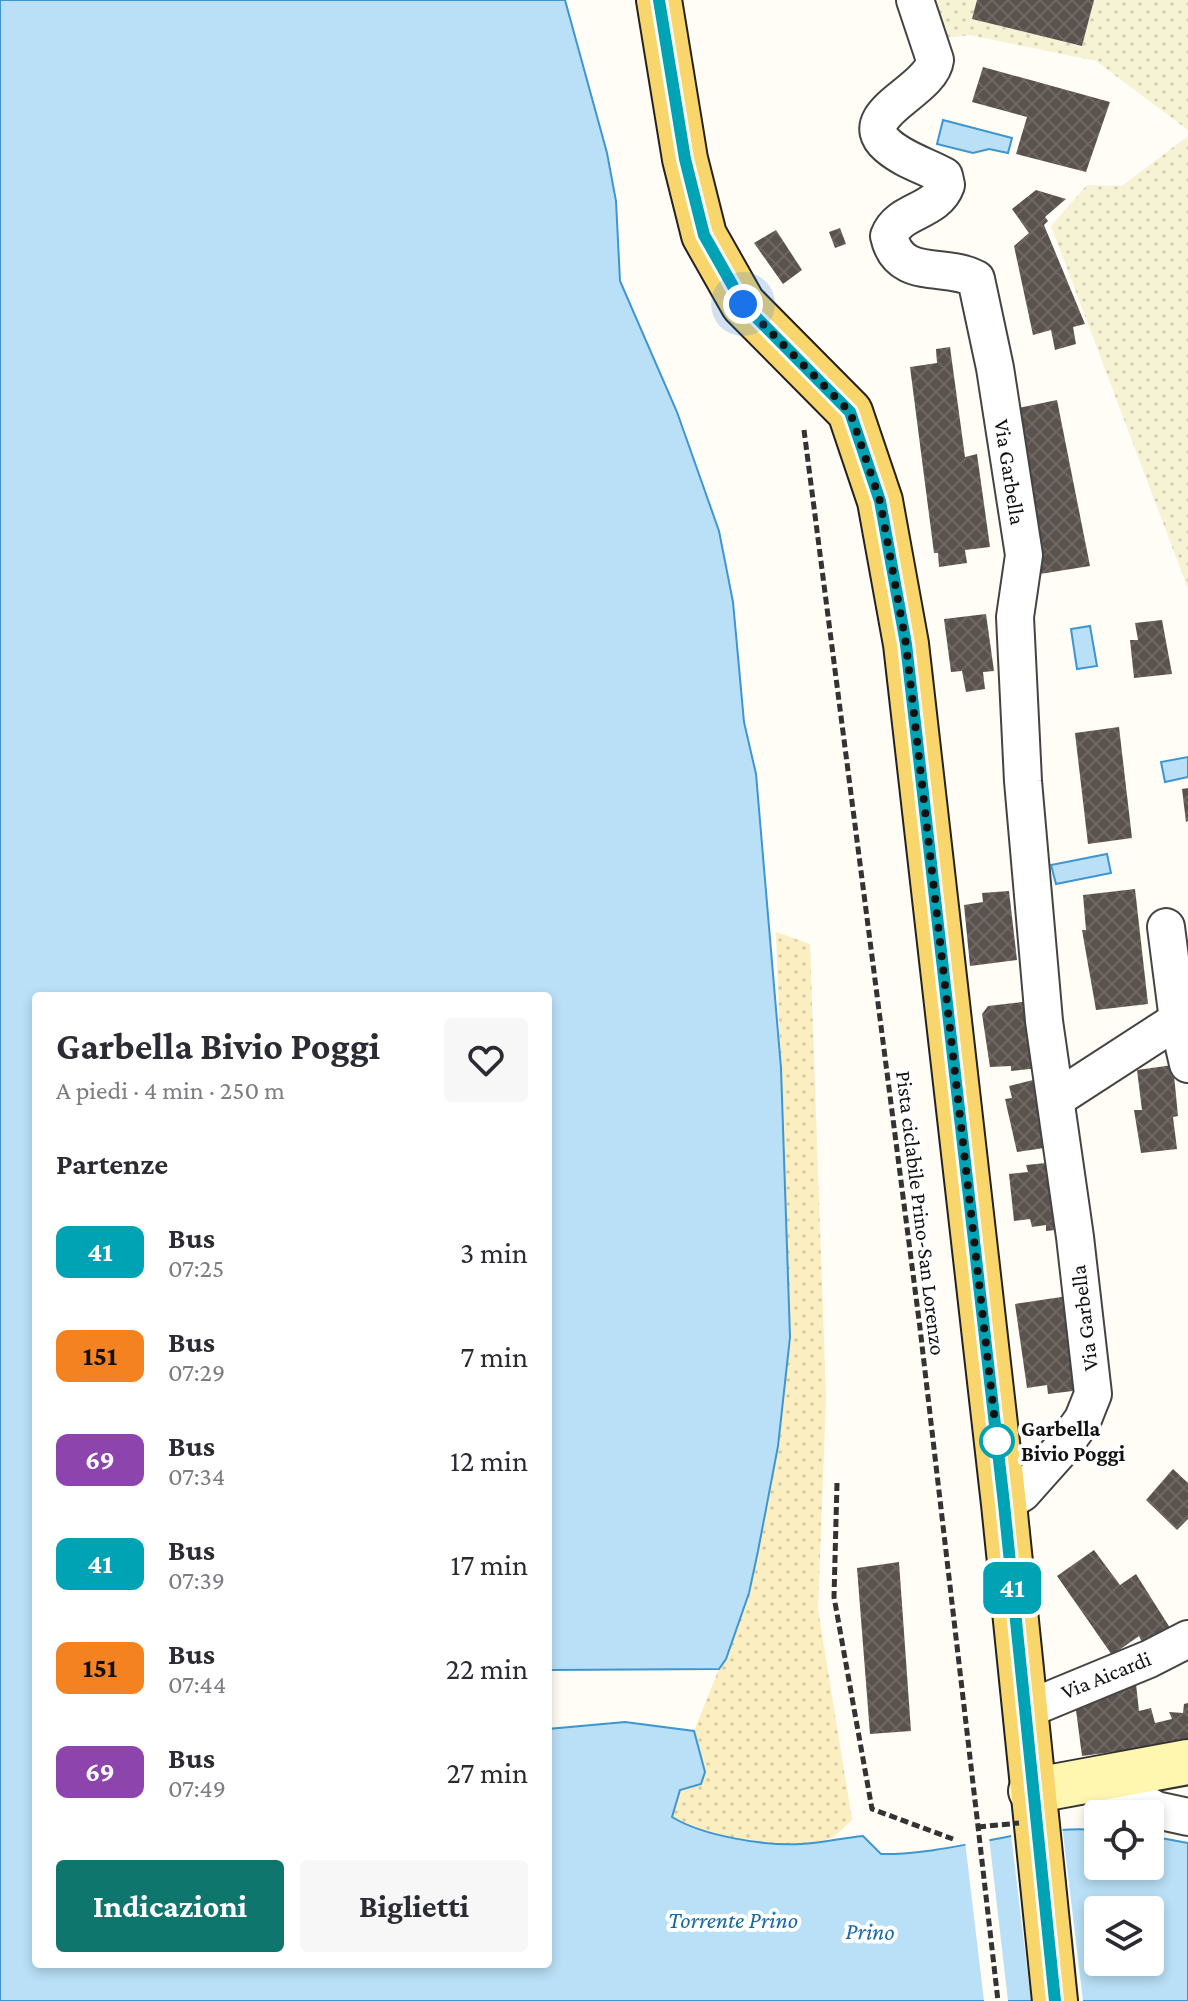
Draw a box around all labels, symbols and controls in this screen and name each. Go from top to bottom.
your location [723,284,763,324]
street label: Via Garbella [989,417,1031,527]
button: heart [444,1018,528,1102]
text: Garbella Bivio Poggi [56,1025,380,1067]
street label: Pista ciclabile Prino-San Lorenzo [891,1069,951,1357]
text: A piedi · 4 min · 250 m [56,1076,285,1105]
text: Partenze [56,1147,168,1180]
text: Bus [168,1221,215,1254]
text: 41 [87,1236,113,1267]
text: 3 min [460,1236,528,1269]
text: 07:25 [168,1254,224,1283]
street label: Via Garbella [1065,1263,1103,1373]
text: Bus [168,1325,215,1358]
text: 151 [83,1340,117,1371]
text: 7 min [460,1340,528,1373]
text: 07:29 [168,1358,225,1387]
place label: Garbella Bivio Poggi [1021,1416,1126,1466]
marker: Garbella Bivio Poggi [980,1424,1014,1458]
text: Bus [168,1429,215,1462]
text: 69 [85,1444,115,1475]
text: 12 min [450,1444,528,1477]
text: 07:34 [168,1462,225,1491]
text: Bus [168,1533,215,1566]
text: 41 [87,1548,113,1579]
text: 17 min [451,1548,528,1581]
line badge: 41 [976,1562,1048,1614]
text: 07:39 [168,1566,225,1595]
text: 41 [999,1572,1025,1603]
text: Bus [168,1637,215,1670]
street label: Via Aicardi [1057,1646,1155,1704]
text: 151 [83,1652,117,1683]
text: 22 min [446,1652,528,1685]
text: 07:44 [168,1670,226,1699]
text: Bus [168,1741,215,1774]
text: 69 [85,1756,115,1787]
text: 27 min [447,1756,528,1789]
text: 07:49 [168,1774,226,1803]
map controls [1084,1800,1164,1976]
button: locate [1084,1800,1164,1880]
button: Indicazioni [56,1860,284,1952]
button: Biglietti [300,1860,528,1952]
button: layers [1084,1896,1164,1976]
water label: Torrente Prino [668,1906,798,1933]
water label: Prino [845,1917,895,1945]

